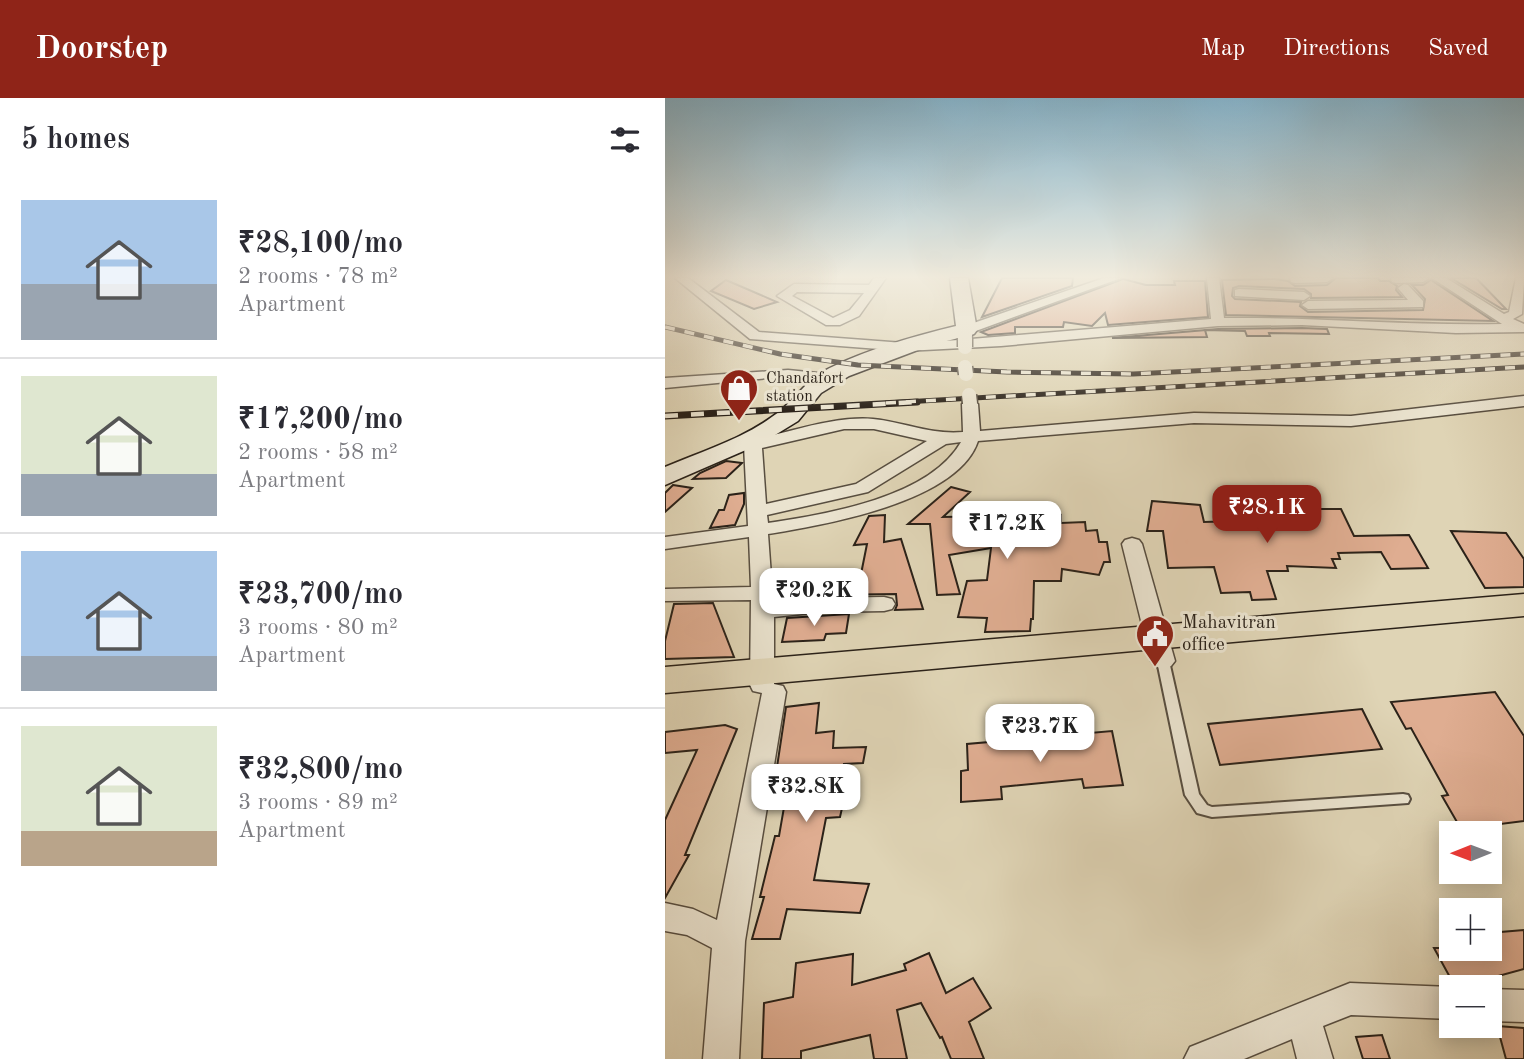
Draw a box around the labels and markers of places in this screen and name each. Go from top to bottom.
shop icon: Chandafort station [718,367,760,422]
place label: Chandafort station [766,371,844,405]
pin: ₹28.1K [1210,486,1324,545]
pin: ₹17.2K [950,502,1064,561]
pin: ₹20.2K [757,568,871,628]
public building icon: Mahavitran office [1134,613,1176,668]
place label: Mahavitran office [1182,614,1276,655]
pin: ₹23.7K [983,704,1097,764]
pin: ₹32.8K [749,764,863,824]

